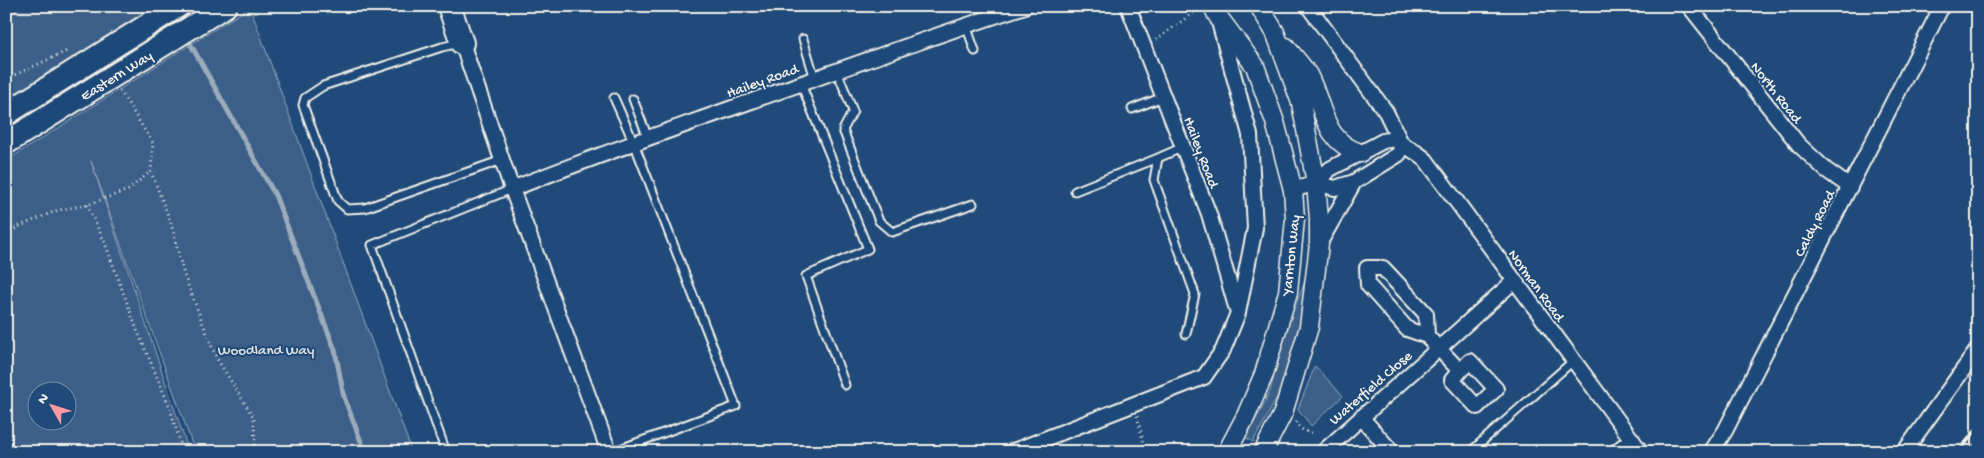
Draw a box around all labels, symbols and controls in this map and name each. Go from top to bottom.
street label: Eastern Way [78,47,157,106]
street label: North Road [1746,59,1806,129]
street label: Hailey Road [724,60,802,103]
street label: Hailey Road [1178,115,1222,192]
street label: Caldy Road [1791,187,1841,260]
street label: Yarnton Way [1279,213,1305,298]
street label: Norman Road [1503,246,1568,327]
park label: Woodland Way [218,342,315,360]
street label: Waterfield Close [1326,347,1417,429]
north arrow [28,380,78,430]
text: N [34,390,53,408]

